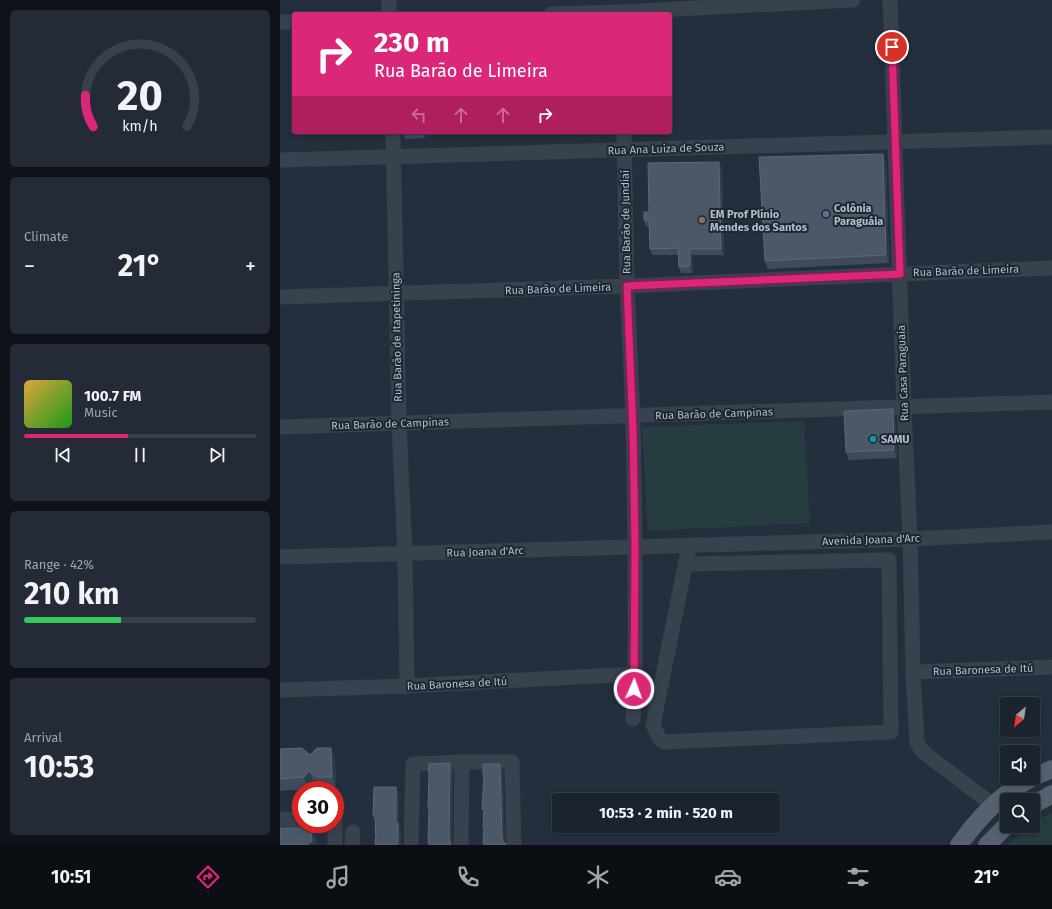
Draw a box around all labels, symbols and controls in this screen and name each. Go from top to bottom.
text: 230 m [374,26,450,59]
icon: right [308,28,360,80]
pin [875,30,909,64]
icon: arrive [881,36,903,58]
text: Rua Barão de Limeira [374,60,548,82]
text: 20 [117,70,163,120]
icon: left [408,104,430,126]
icon: ahead [450,104,472,126]
icon: ahead [492,104,514,126]
icon: right [534,104,556,126]
text: km/h [122,117,158,134]
street label: Rua Ana Luiza de Souza [607,140,725,158]
street label: Rua Barão de Jundiaí [619,170,633,274]
place label: Colônia Paraguáia [834,202,883,228]
place label: EM Prof Plínio Mendes dos Santos [710,208,808,234]
marker: Colônia Paraguáia [821,209,831,219]
marker: EM Prof Plínio Mendes dos Santos [697,215,707,225]
text: Climate [24,229,68,244]
text: 21° [118,248,162,284]
text: − [24,253,35,280]
text: + [245,253,256,280]
street label: Rua Barão de Limeira [913,263,1019,279]
street label: Rua Barão de Itapetininga [389,272,405,402]
street label: Rua Barão de Limeira [505,281,611,297]
street label: Rua Casa Paraguaia [895,325,911,421]
text: 100.7 FM [84,387,141,405]
text: Music [84,405,118,420]
street label: Rua Barão de Campinas [655,405,773,423]
street label: Rua Barão de Campinas [331,415,449,433]
place label: SAMU [881,433,910,446]
marker: SAMU [868,434,878,444]
icon: previous [52,444,74,466]
icon: pause [129,444,151,466]
icon: next [206,444,228,466]
street label: Avenida Joana d'Arc [822,532,920,548]
street label: Rua Joana d'Arc [446,544,524,560]
text: Range · 42% [24,557,94,572]
text: 210 km [24,576,119,612]
street label: Rua Baronesa de Itú [933,662,1033,678]
position arrow [613,668,655,710]
street label: Rua Baronesa de Itú [407,675,507,693]
north arrow [1000,697,1040,737]
map controls [1000,697,1040,833]
text: Arrival [24,730,62,745]
button: sound [1000,745,1040,785]
text: 10:53 [24,749,94,785]
speed limit sign: 30 [292,781,344,833]
button: search [1000,793,1040,833]
text: 10:53 · 2 min · 520 m [599,804,733,822]
icon: directions [194,863,222,891]
icon: music [324,863,352,891]
icon: phone [454,863,482,891]
icon: climate [584,863,612,891]
icon: car [714,863,742,891]
icon: filters [844,863,872,891]
text: 10:51 [51,866,91,888]
text: 21° [974,866,1001,888]

